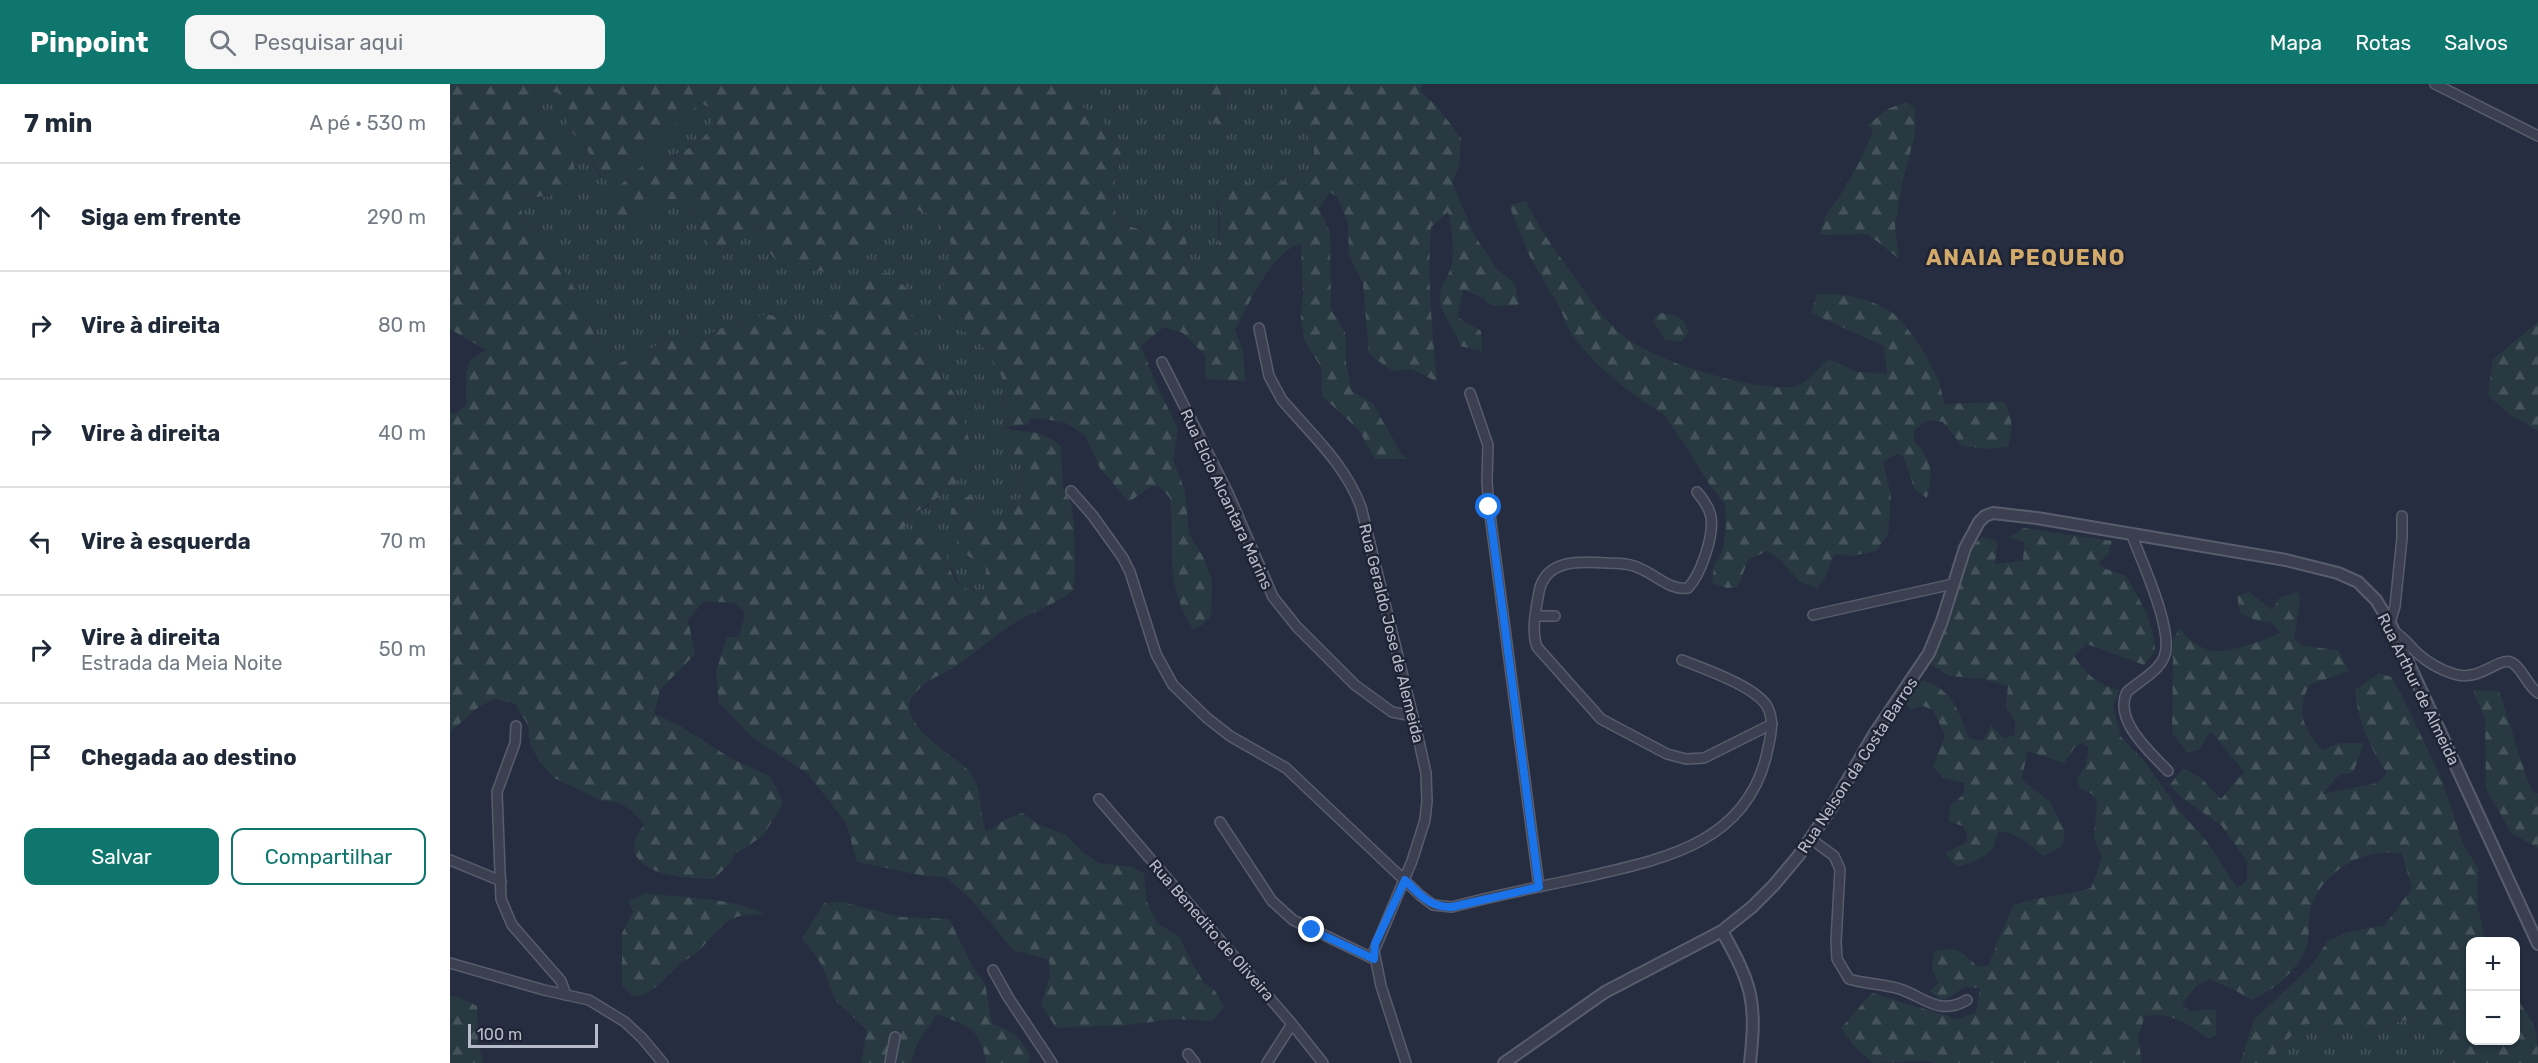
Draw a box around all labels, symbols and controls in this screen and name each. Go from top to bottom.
search box [185,15,605,69]
text: Pinpoint [30,26,149,59]
icon: search [206,26,239,59]
text: Pesquisar aqui [254,29,403,56]
text: Mapa [2270,30,2322,55]
text: Rotas [2355,30,2411,55]
text: Salvos [2444,30,2508,55]
text: 7 min [24,108,92,139]
text: A pé · 530 m [309,111,426,135]
icon: ahead [24,201,57,234]
text: Siga em frente [81,204,241,231]
text: 290 m [367,205,426,229]
district label: ANAIA PEQUENO [1926,244,2126,271]
icon: right [24,309,57,342]
text: Vire à direita [81,312,220,339]
text: 80 m [378,313,426,337]
street label: Rua Elcio Alcantara Marins [1176,406,1277,592]
icon: right [24,417,57,450]
text: Vire à direita [81,420,220,447]
text: 40 m [378,421,426,445]
route start [1475,493,1501,519]
street label: Rua Geraldo Jose de Alemeida [1355,521,1428,745]
icon: left [24,525,57,558]
text: Vire à esquerda [81,528,251,555]
text: 70 m [380,529,426,553]
street label: Rua Arthur de Almeida [2374,610,2464,768]
text: Vire à direita [81,624,220,651]
icon: right [24,633,57,666]
text: 50 m [379,637,426,661]
text: Estrada da Meia Noite [81,651,282,675]
street label: Rua Nelson da Costa Barros [1793,674,1921,857]
icon: arrive [24,741,57,774]
text: Chegada ao destino [81,744,297,771]
button: Salvar [24,828,219,885]
button: Compartilhar [231,828,426,885]
street label: Rua Benedito de Oliveira [1145,856,1278,1005]
route end [1298,916,1324,942]
map controls [2466,937,2520,1045]
button: + [2466,937,2520,991]
button: − [2466,991,2520,1045]
scale bar [468,1021,598,1048]
text: 100 m [477,1025,522,1044]

